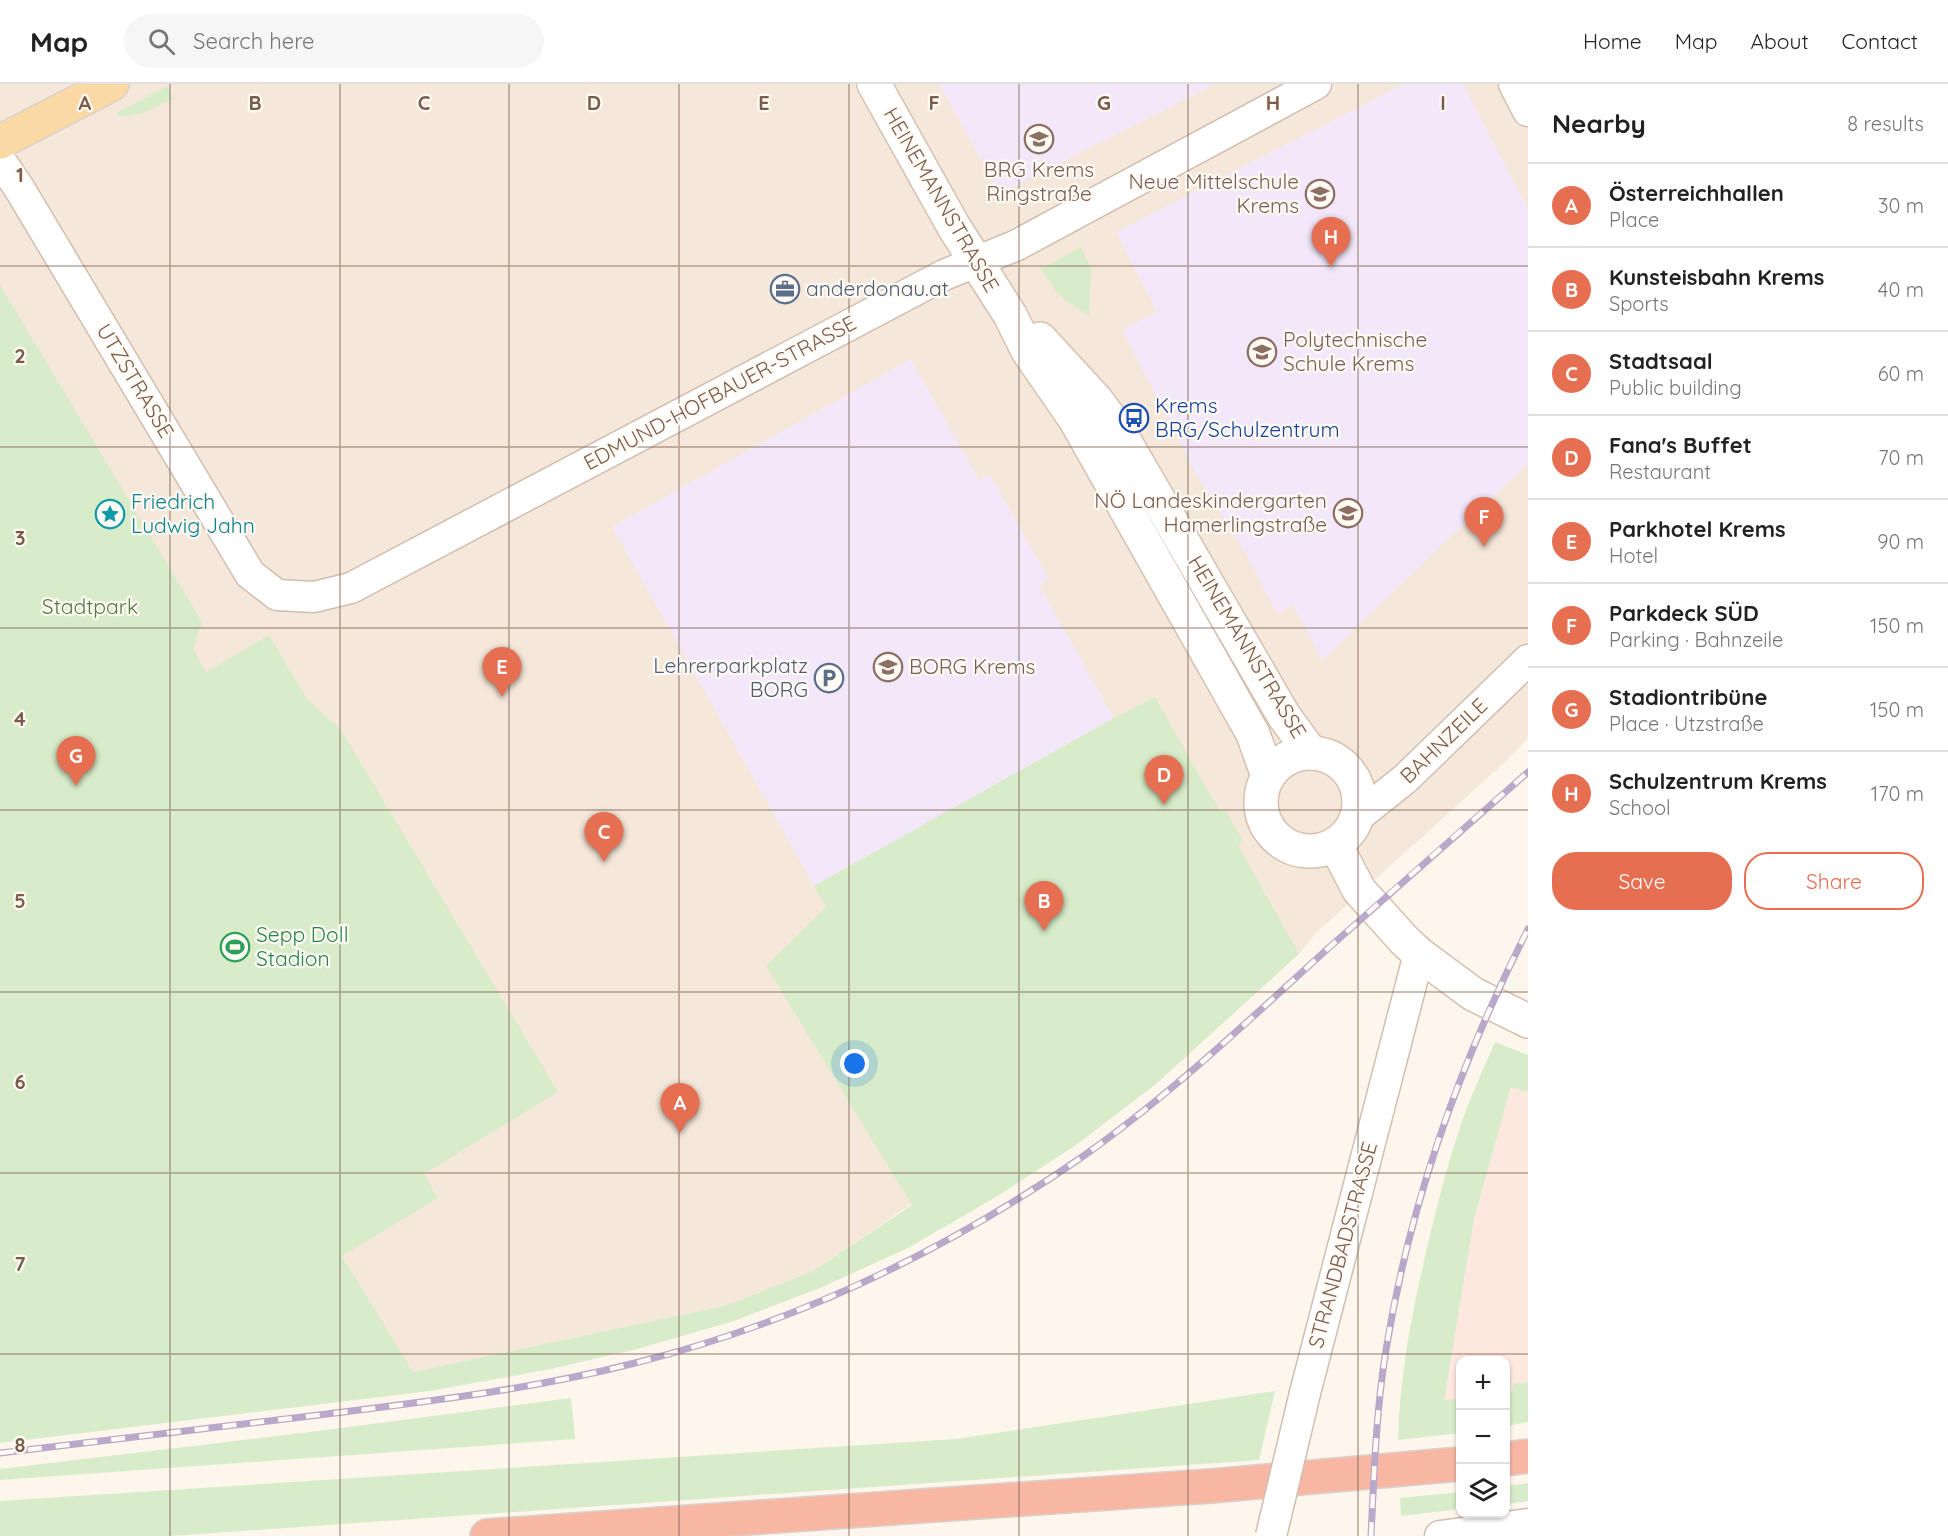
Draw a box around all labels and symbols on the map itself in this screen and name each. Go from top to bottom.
text: A [79,90,92,115]
text: B [248,90,262,115]
text: C [418,90,431,115]
text: D [587,90,601,115]
text: E [758,90,770,115]
text: F [928,90,940,115]
text: G [1097,90,1111,115]
text: H [1266,90,1280,115]
text: I [1440,90,1446,115]
street label: HEINEMANNSTRASSE [878,103,1005,296]
school or university icon: BRG Krems Ringstraße [1023,123,1055,155]
place label: BRG Krems Ringstraße [984,156,1094,206]
text: 1 [16,162,24,187]
place label: Neue Mittelschule Krems [1129,168,1299,218]
school or university icon: Neue Mittelschule Krems [1304,178,1336,210]
pin: H [1312,218,1350,267]
office icon: anderdonau.at [769,273,801,305]
place label: anderdonau.at [806,275,949,301]
street label: EDMUND-HOFBAUER-STRASSE [579,309,860,475]
street label: UTZSTRASSE [92,319,180,442]
place label: Polytechnische Schule Krems [1283,326,1427,376]
school or university icon: Polytechnische Schule Krems [1246,336,1278,368]
text: 2 [14,343,26,368]
place label: Krems BRG/Schulzentrum [1155,392,1340,442]
bus stop icon: Krems BRG/Schulzentrum [1118,402,1150,434]
place label: NÖ Landeskindergarten Hamerlingstraße [1094,487,1327,537]
place label: Friedrich Ludwig Jahn [131,488,255,538]
school or university icon: NÖ Landeskindergarten Hamerlingstraße [1332,497,1364,529]
place icon: Friedrich Ludwig Jahn [94,498,126,530]
pin: F [1464,498,1504,547]
text: 3 [15,525,25,550]
street label: HEINEMANNSTRASSE [1183,550,1313,743]
park label: Stadtpark [42,593,138,619]
pin: E [482,648,522,697]
school or university icon: BORG Krems [872,651,904,683]
place label: Lehrerparkplatz BORG [653,652,808,702]
place label: BORG Krems [909,653,1035,679]
parking icon: Lehrerparkplatz BORG [813,662,845,694]
street label: BAHNZEILE [1394,692,1492,788]
text: 4 [14,706,26,731]
pin: G [56,736,96,786]
pin: D [1144,756,1184,805]
pin: C [584,812,624,862]
pin: B [1024,882,1064,931]
text: 5 [14,888,26,913]
place label: Sepp Doll Stadion [256,921,348,971]
sports icon: Sepp Doll Stadion [219,931,251,963]
your location [840,1049,869,1078]
text: 6 [14,1069,26,1094]
pin: A [660,1084,700,1133]
street label: STRANDBADSTRASSE [1302,1139,1382,1351]
text: 7 [15,1251,26,1276]
text: 8 [15,1432,26,1457]

